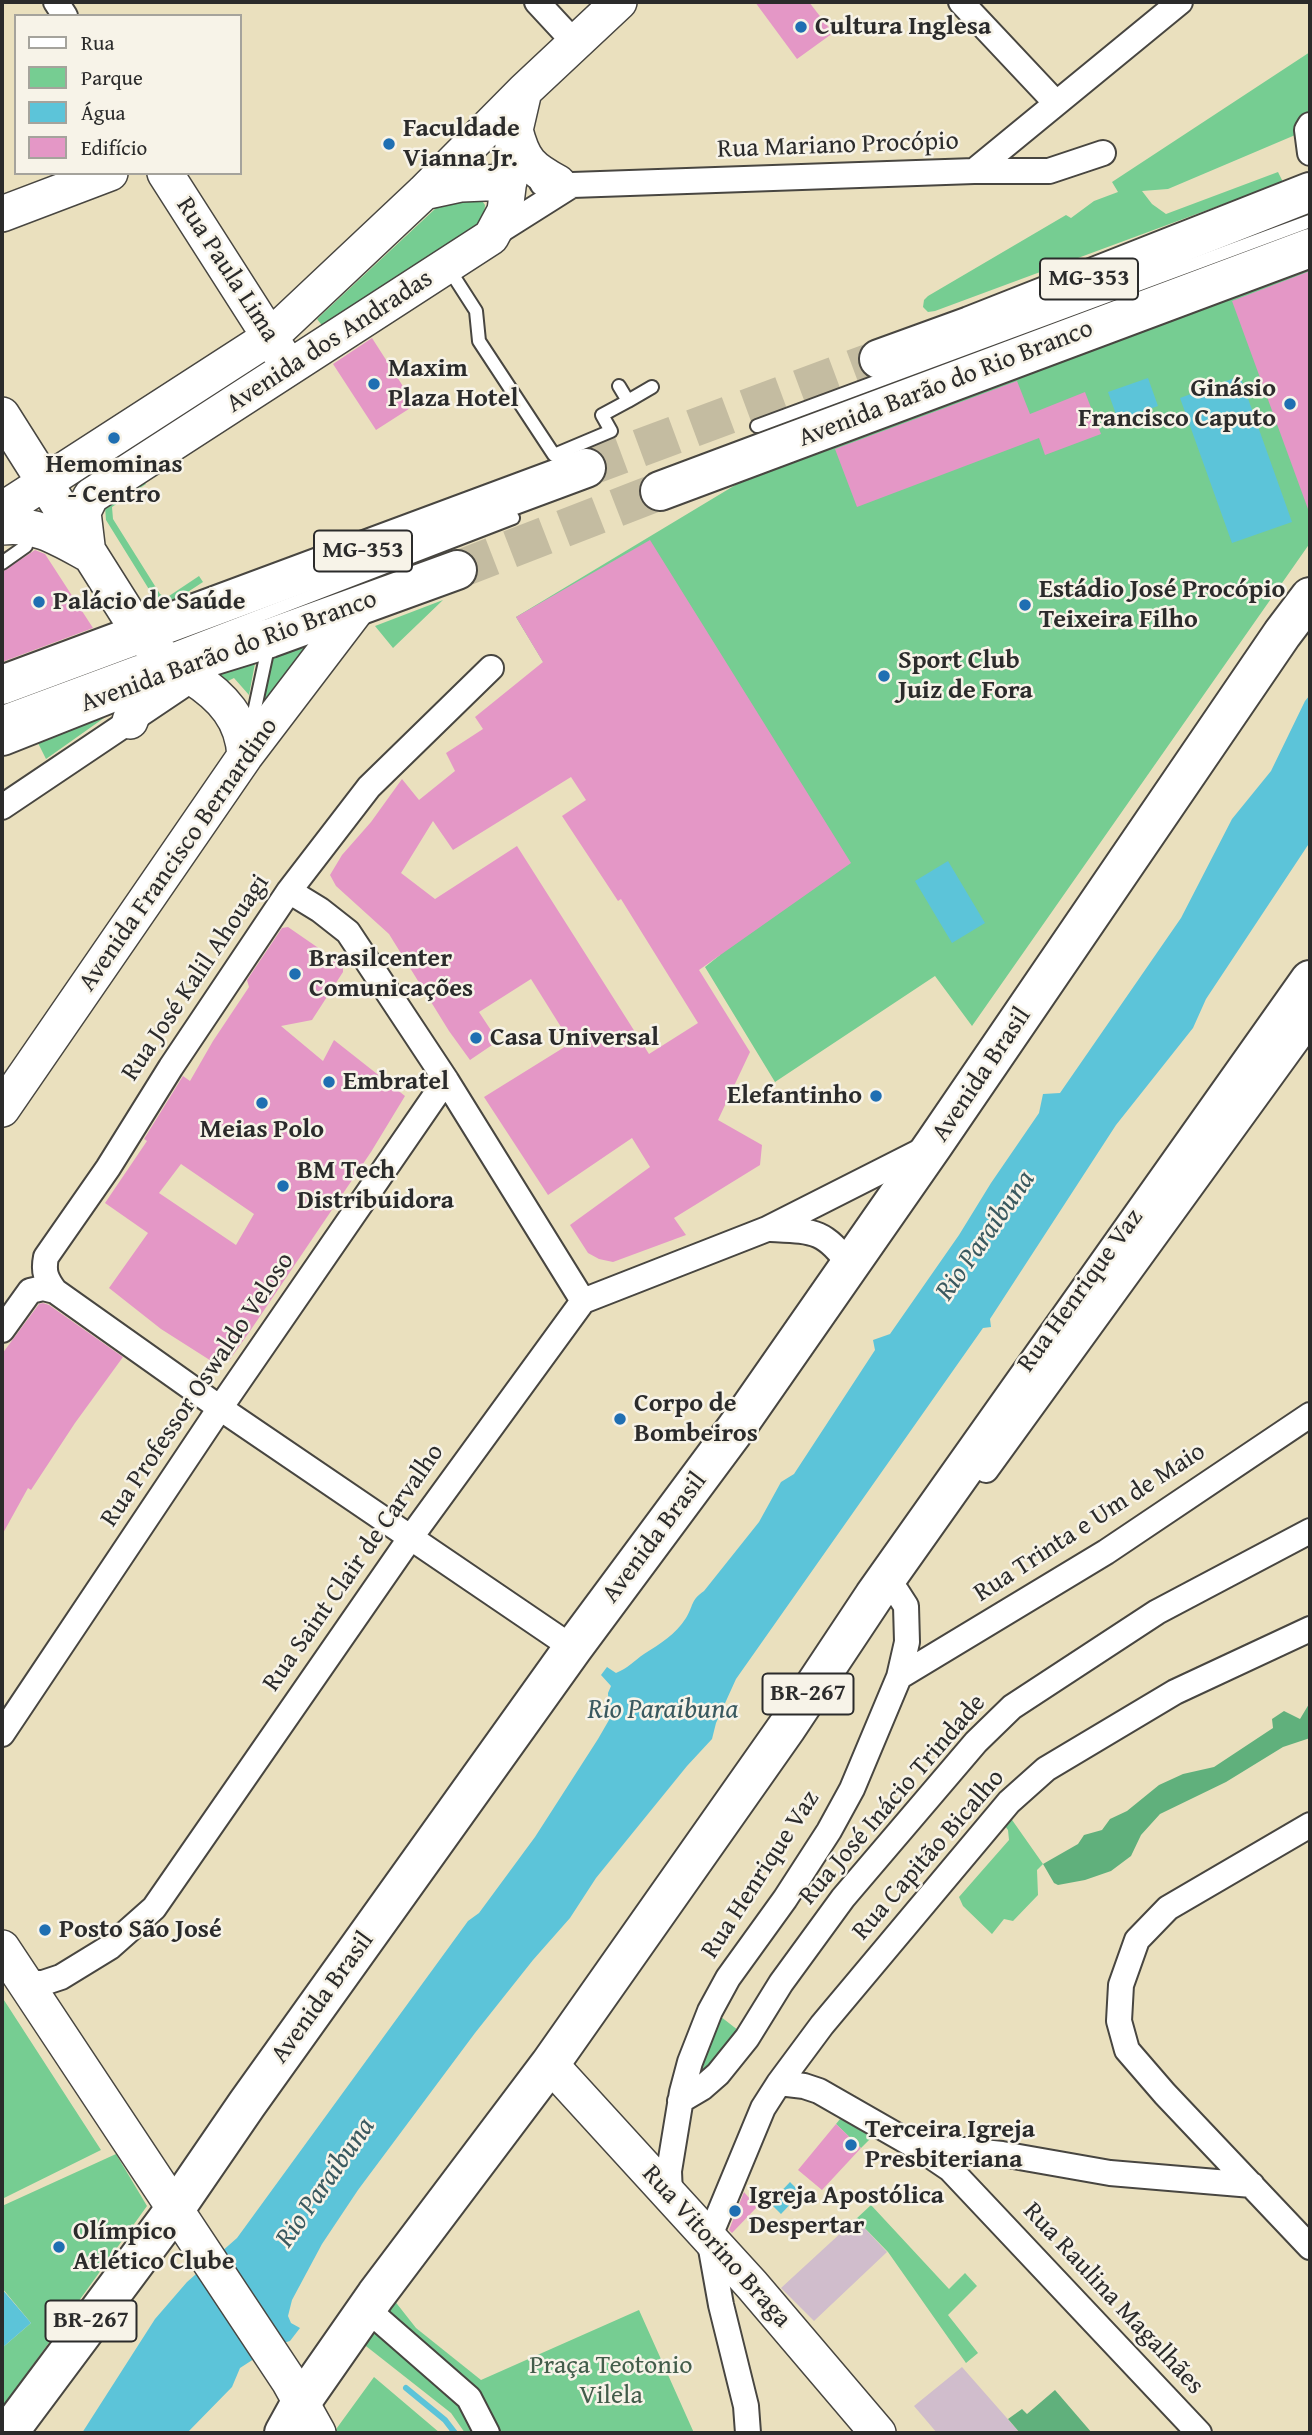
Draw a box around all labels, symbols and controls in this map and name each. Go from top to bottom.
place label: Cultura Inglesa [815,11,991,43]
legend [14,14,242,175]
marker: Cultura Inglesa [793,19,809,35]
text: Rua [81,27,114,58]
text: Parque [81,62,143,93]
text: Água [81,97,125,128]
place label: Faculdade Vianna Jr. [403,113,520,174]
street label: Rua Mariano Procópio [717,126,959,166]
text: Edifício [81,132,147,163]
marker: Faculdade Vianna Jr. [381,136,397,152]
street label: Rua Paula Lima [169,192,285,348]
road number: MG-353 [1040,258,1138,300]
street label: Avenida dos Andradas [221,264,439,420]
street label: Avenida Barão do Rio Branco [794,313,1098,455]
place label: Maxim Plaza Hotel [388,353,518,414]
place label: Ginásio Francisco Caputo [1078,373,1276,434]
marker: Maxim Plaza Hotel [366,376,382,392]
marker: Ginásio Francisco Caputo [1282,396,1298,412]
marker: Hemominas - Centro [106,430,122,446]
place label: Hemominas - Centro [45,449,183,510]
road number: MG-353 [314,530,412,572]
place label: Estádio José Procópio Teixeira Filho [1039,574,1285,636]
street label: Avenida Barão do Rio Branco [77,584,381,720]
place label: Palácio de Saúde [53,586,245,618]
marker: Palácio de Saúde [31,594,47,610]
marker: Estádio José Procópio Teixeira Filho [1017,597,1033,613]
place label: Sport Club Juiz de Fora [898,645,1033,706]
marker: Sport Club Juiz de Fora [876,668,892,684]
street label: Avenida Francisco Bernardino [73,712,285,998]
street label: Rua José Kalil Ahouagi [115,869,277,1087]
place label: Brasilcenter Comunicações [309,943,473,1004]
marker: Brasilcenter Comunicações [287,966,303,982]
street label: Avenida Brasil [926,1002,1038,1148]
place label: Casa Universal [490,1022,659,1054]
marker: Casa Universal [468,1030,484,1046]
place label: Embratel [343,1066,449,1098]
marker: Embratel [321,1074,337,1090]
place label: Elefantinho [727,1080,862,1112]
marker: Elefantinho [868,1088,884,1104]
marker: Meias Polo [254,1095,270,1111]
place label: Meias Polo [200,1114,324,1146]
place label: BM Tech Distribuidora [297,1155,454,1216]
water label: Rio Paraibuna [929,1165,1043,1307]
marker: BM Tech Distribuidora [275,1178,291,1194]
street label: Rua Henrique Vaz [1011,1203,1151,1379]
street label: Rua Professor Oswaldo Veloso [94,1247,302,1533]
place label: Corpo de Bombeiros [634,1388,758,1450]
marker: Corpo de Bombeiros [612,1411,628,1427]
street label: Rua Trinta e Um de Maio [969,1437,1211,1609]
street label: Rua Saint Clair de Carvalho [257,1438,451,1698]
street label: Avenida Brasil [596,1467,714,1609]
road number: BR-267 [762,1674,854,1714]
street label: Rua José Inácio Trindade [793,1688,993,1912]
water label: Rio Paraibuna [588,1694,738,1728]
street label: Rua Capitão Bicalho [846,1763,1012,1947]
street label: Rua Henrique Vaz [695,1785,827,1965]
place label: Posto São José [59,1914,222,1946]
marker: Posto São José [37,1922,53,1938]
street label: Avenida Brasil [265,1926,381,2070]
water label: Rio Paraibuna [269,2112,383,2254]
place label: Terceira Igreja Presbiteriana [865,2114,1035,2176]
marker: Terceira Igreja Presbiteriana [843,2137,859,2153]
street label: Rua Vitorino Braga [635,2159,797,2335]
place label: Igreja Apostólica Despertar [749,2180,944,2242]
street label: Rua Raulina Magalhães [1016,2197,1210,2401]
marker: Igreja Apostólica Despertar [727,2203,743,2219]
place label: Olímpico Atlético Clube [73,2216,234,2278]
marker: Olímpico Atlético Clube [51,2239,67,2255]
road number: BR-267 [46,2300,136,2342]
park label: Praça Teotonio Vilela [530,2350,692,2412]

